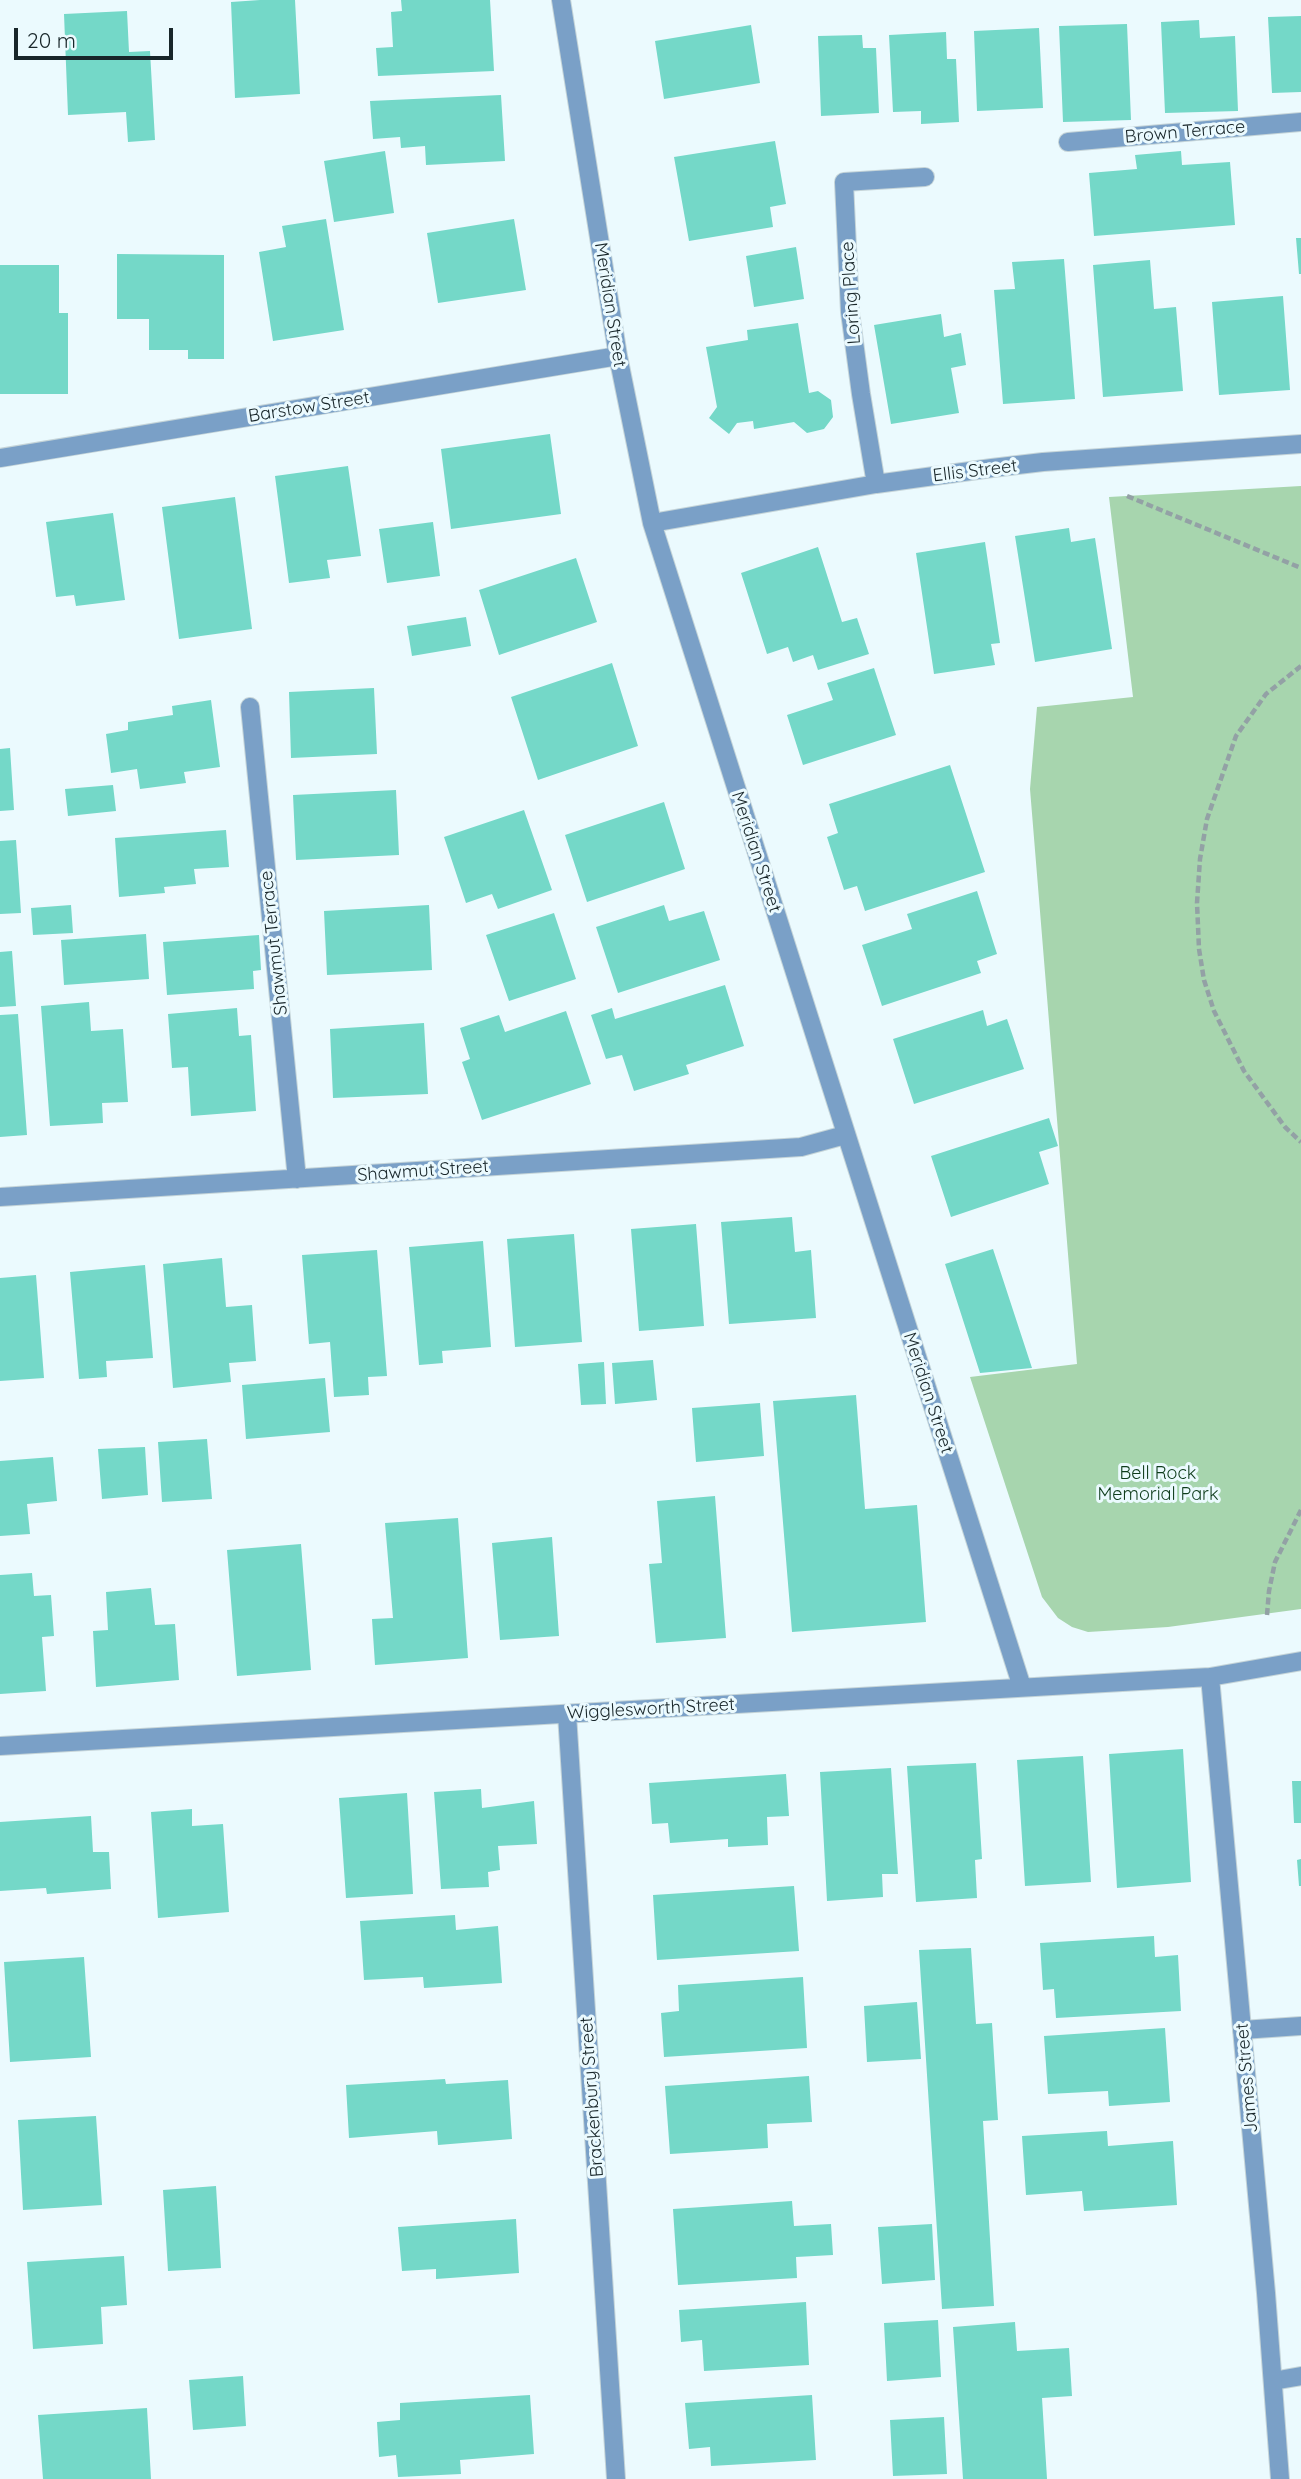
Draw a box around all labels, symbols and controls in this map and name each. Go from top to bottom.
scale bar [18,14,177,58]
text: 20 m [27,27,76,53]
street label: Brown Terrace [1124,116,1246,148]
street label: Meridian Street [589,241,631,369]
street label: Loring Place [837,241,865,345]
street label: Barstow Street [247,387,371,427]
street label: Ellis Street [932,455,1018,487]
street label: Meridian Street [726,789,786,915]
street label: Shawmut Terrace [256,870,292,1016]
street label: Shawmut Street [357,1156,489,1186]
street label: Meridian Street [898,1330,958,1456]
park label: Bell Rock Memorial Park [1097,1463,1219,1506]
street label: Wigglesworth Street [567,1694,735,1724]
street label: Brackenbury Street [576,2016,608,2178]
street label: James Street [1231,2022,1263,2134]

